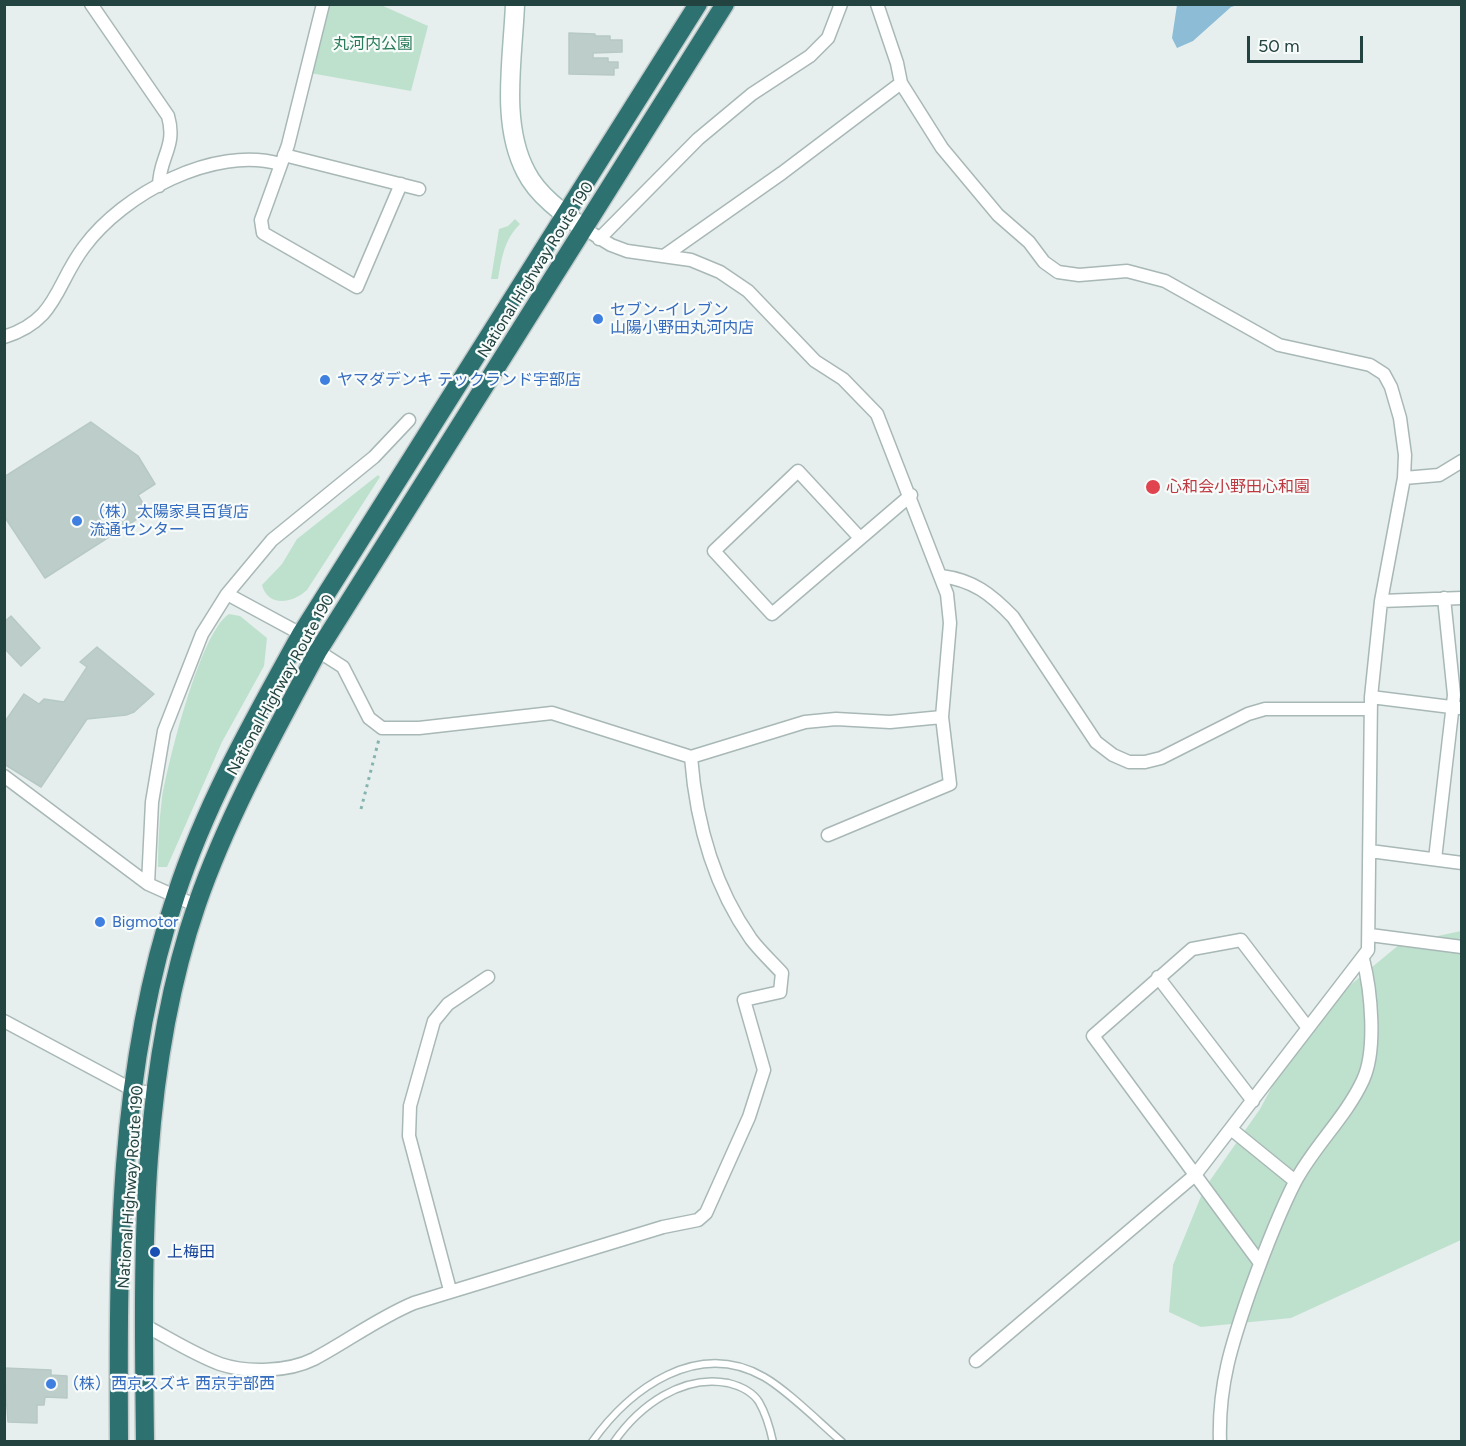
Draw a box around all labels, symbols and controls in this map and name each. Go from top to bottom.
scale bar [1250,24,1366,62]
park label: 丸河内公園 [333,34,413,54]
text: 50 m [1258,35,1300,57]
street label: National Highway Route 190 [474,179,598,361]
place label: セブン-イレブン 山陽小野田丸河内店 [610,300,754,338]
marker: セブン-イレブン 山陽小野田丸河内店 [591,312,605,326]
place label: ヤマダデンキ テックランド宇部店 [337,370,581,390]
marker: ヤマダデンキ テックランド宇部店 [318,373,332,387]
place label: 心和会小野田心和園 [1166,477,1310,497]
marker: 心和会小野田心和園 [1144,478,1162,496]
place label: （株）太陽家具百貨店 流通センター [89,502,249,540]
marker: （株）太陽家具百貨店 流通センター [70,514,84,528]
street label: National Highway Route 190 [223,591,339,779]
place label: Bigmotor [112,912,178,932]
marker: Bigmotor [93,915,107,929]
street label: National Highway Route 190 [114,1085,148,1289]
place label: 上梅田 [167,1242,215,1262]
marker: 上梅田 [148,1245,162,1259]
place label: （株）西京スズキ 西京宇部西 [63,1374,275,1394]
marker: （株）西京スズキ 西京宇部西 [44,1377,58,1391]

